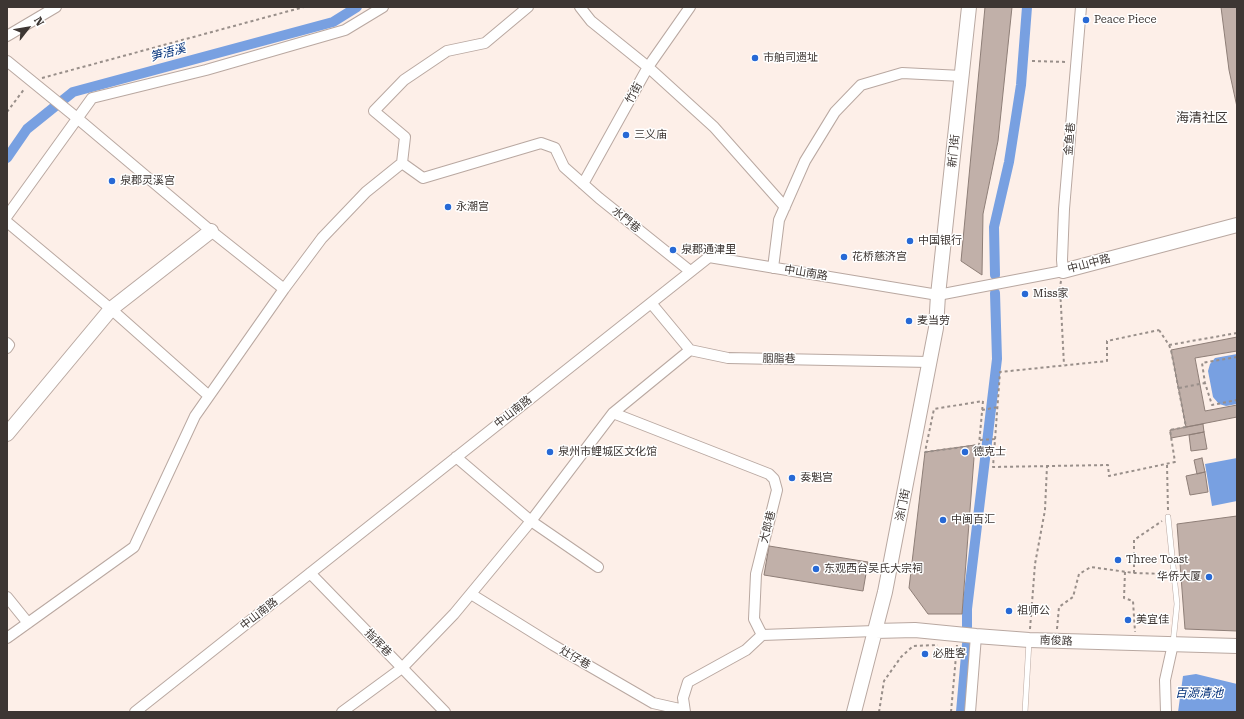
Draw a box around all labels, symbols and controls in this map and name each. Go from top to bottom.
north arrow [8,8,48,48]
place label: Peace Piece [1094,13,1157,27]
text: N [31,15,46,29]
marker: Peace Piece [1081,15,1091,25]
water label: 笋浯溪 [149,41,187,65]
place label: 市舶司遗址 [763,51,818,65]
marker: 市舶司遗址 [750,53,760,63]
street label: 竹街 [623,80,645,106]
district label: 海清社区 [1176,110,1228,126]
street label: 金鱼巷 [1062,122,1078,156]
place label: 三义庙 [634,128,667,142]
marker: 三义庙 [621,130,631,140]
street label: 新门街 [946,134,962,168]
place label: 泉郡灵溪宫 [120,174,175,188]
marker: 泉郡灵溪宫 [107,176,117,186]
place label: 永潮宫 [456,200,489,214]
marker: 永潮宫 [443,202,453,212]
street label: 水門巷 [609,204,643,236]
place label: 中国银行 [918,234,962,248]
marker: 中国银行 [905,236,915,246]
place label: 泉郡通津里 [681,243,736,257]
marker: 泉郡通津里 [668,245,678,255]
place label: 花桥慈济宫 [852,250,907,264]
marker: 花桥慈济宫 [839,252,849,262]
street label: 中山中路 [1066,252,1112,276]
street label: 中山南路 [783,263,829,283]
place label: Miss家 [1033,287,1068,301]
marker: Miss家 [1020,289,1030,299]
place label: 麦当劳 [917,314,950,328]
marker: 麦当劳 [904,316,914,326]
street label: 胭脂巷 [762,352,796,366]
street label: 中山南路 [492,393,534,431]
place label: 泉州市鲤城区文化馆 [558,445,657,459]
place label: 德克士 [973,445,1006,459]
marker: 泉州市鲤城区文化馆 [545,447,555,457]
marker: 德克士 [960,447,970,457]
place label: 奏魁宫 [800,471,833,485]
marker: 奏魁宫 [787,473,797,483]
street label: 涂门街 [893,488,913,522]
street label: 大郎巷 [758,509,778,545]
place label: 中闽百汇 [951,513,995,527]
marker: 中闽百汇 [938,515,948,525]
place label: Three Toast [1126,553,1188,567]
marker: Three Toast [1113,555,1123,565]
place label: 东观西台吴氏大宗祠 [824,562,923,576]
marker: 东观西台吴氏大宗祠 [811,564,821,574]
place label: 华侨大厦 [1157,570,1201,584]
marker: 华侨大厦 [1204,572,1214,582]
street label: 中山南路 [238,595,280,633]
place label: 祖师公 [1017,604,1050,618]
marker: 祖师公 [1004,606,1014,616]
place label: 美宜佳 [1136,613,1169,627]
marker: 美宜佳 [1123,615,1133,625]
street label: 指挥巷 [362,627,394,659]
street label: 南俊路 [1039,634,1073,648]
street label: 灶仔巷 [557,644,593,672]
place label: 必胜客 [933,647,966,661]
marker: 必胜客 [920,649,930,659]
water label: 百源清池 [1175,686,1223,700]

